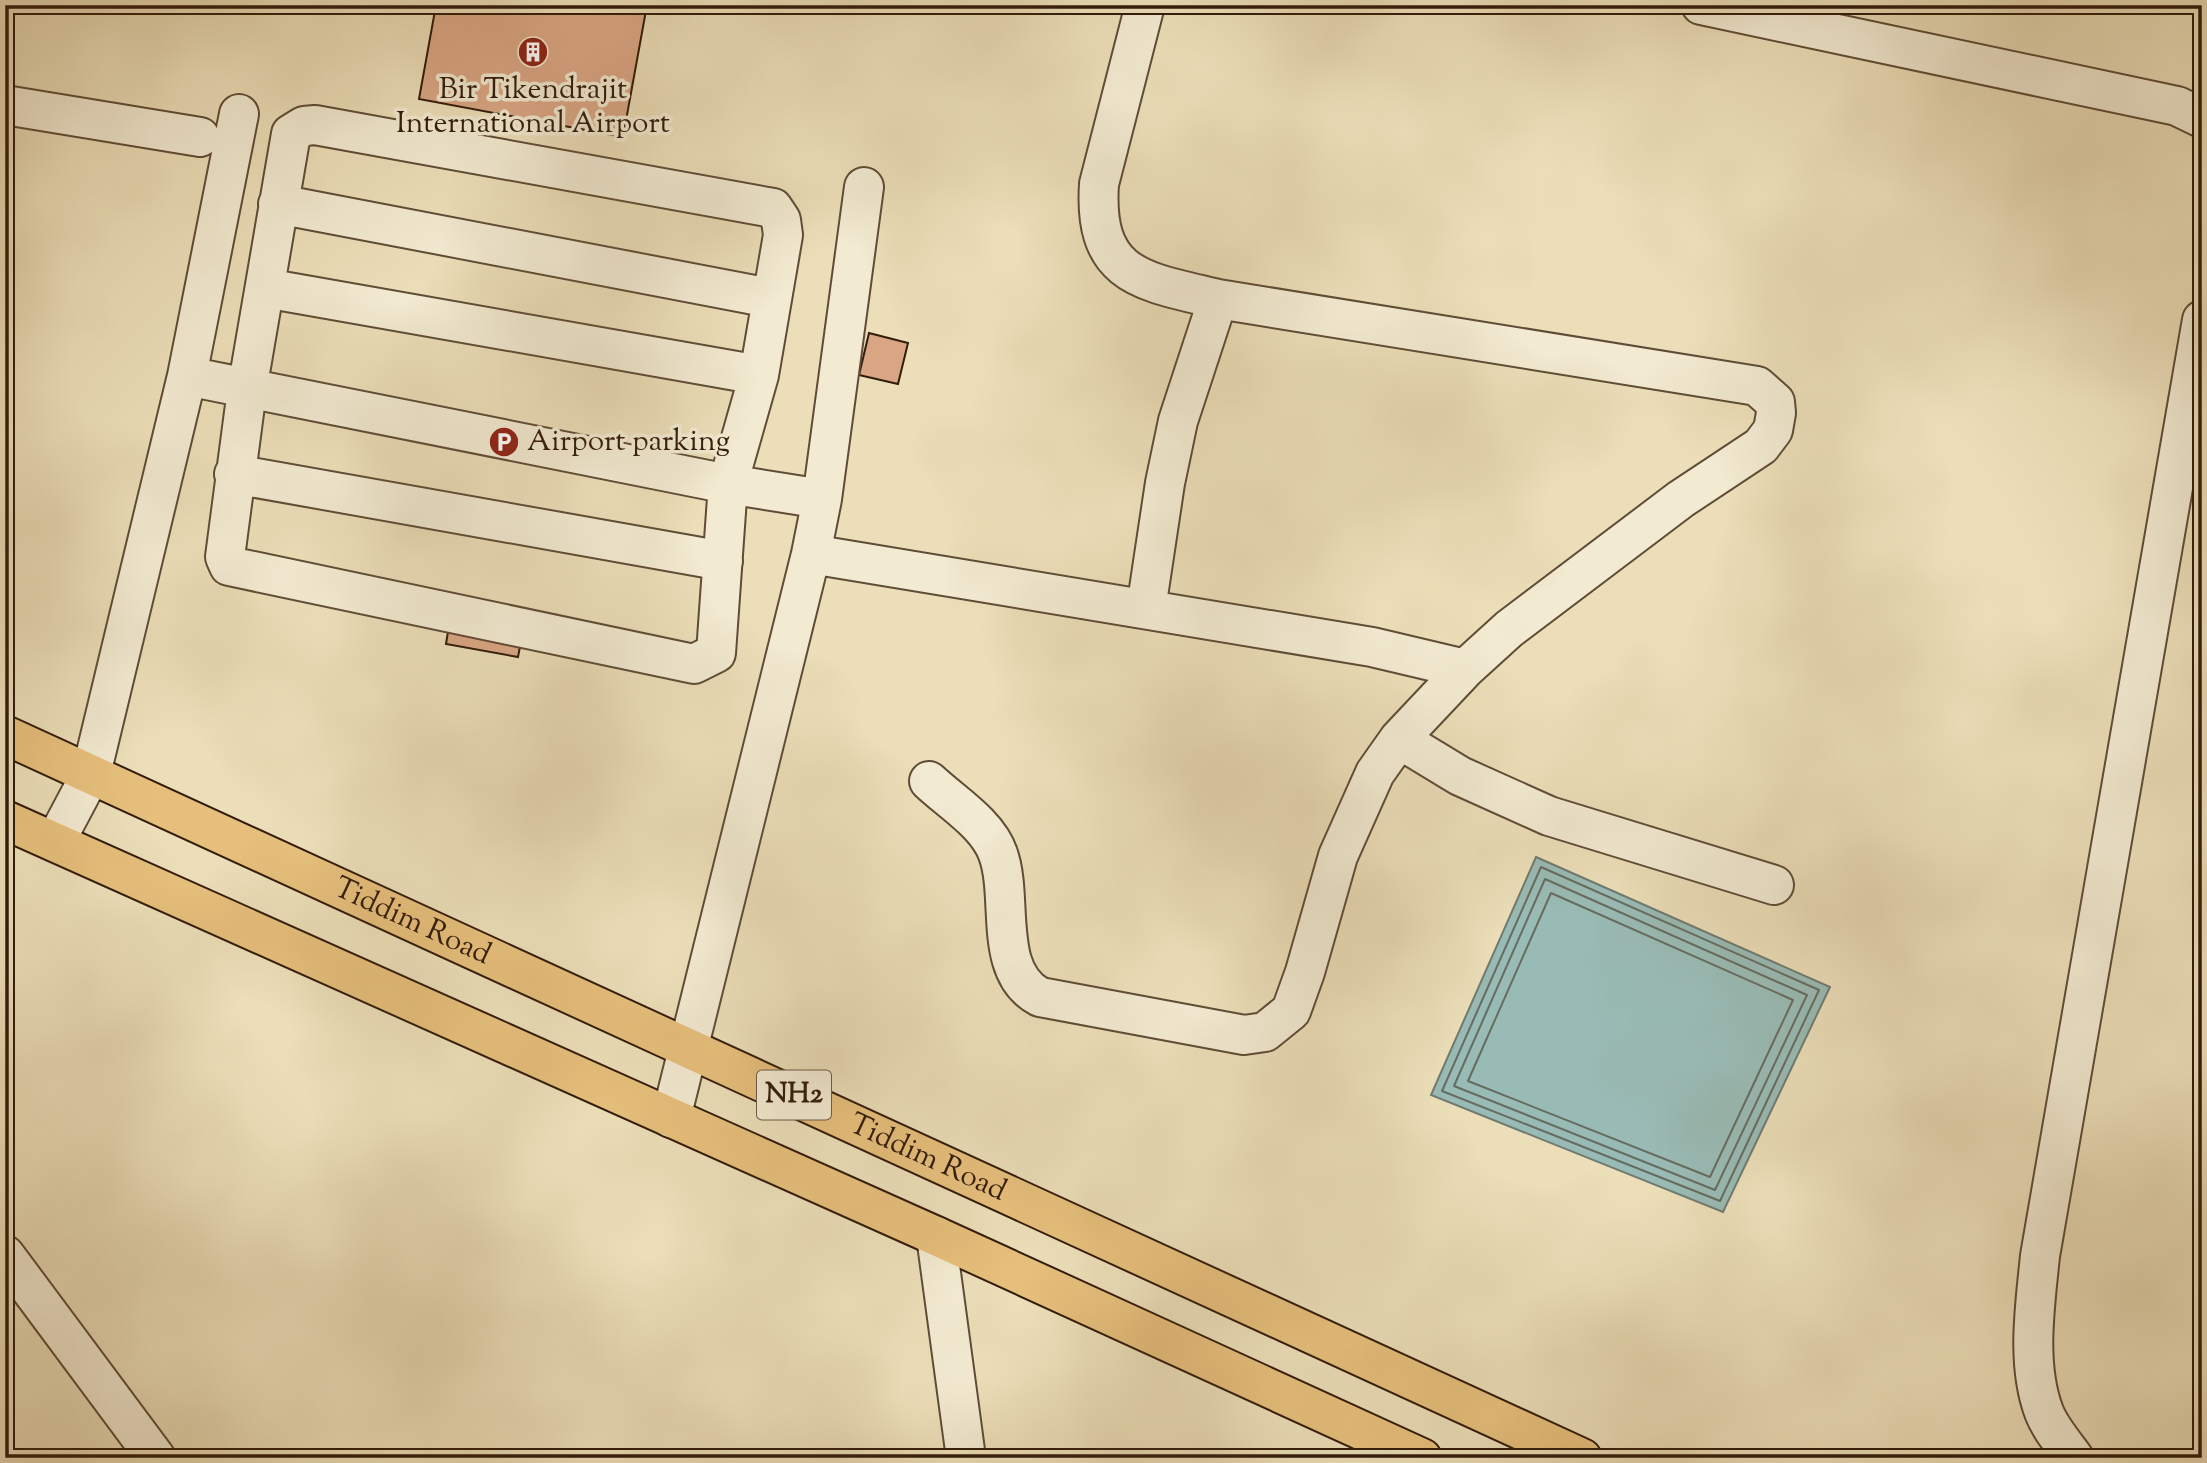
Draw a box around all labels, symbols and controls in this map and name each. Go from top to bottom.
building icon: Bir Tikendrajit International Airport [516,35,550,69]
place label: Bir Tikendrajit International Airport [396,69,670,146]
place label: Airport parking [527,421,730,464]
parking icon: Airport parking [487,425,521,459]
street label: Tiddim Road [327,867,498,976]
road number: NH2 [757,1070,831,1120]
street label: Tiddim Road [842,1103,1013,1213]

